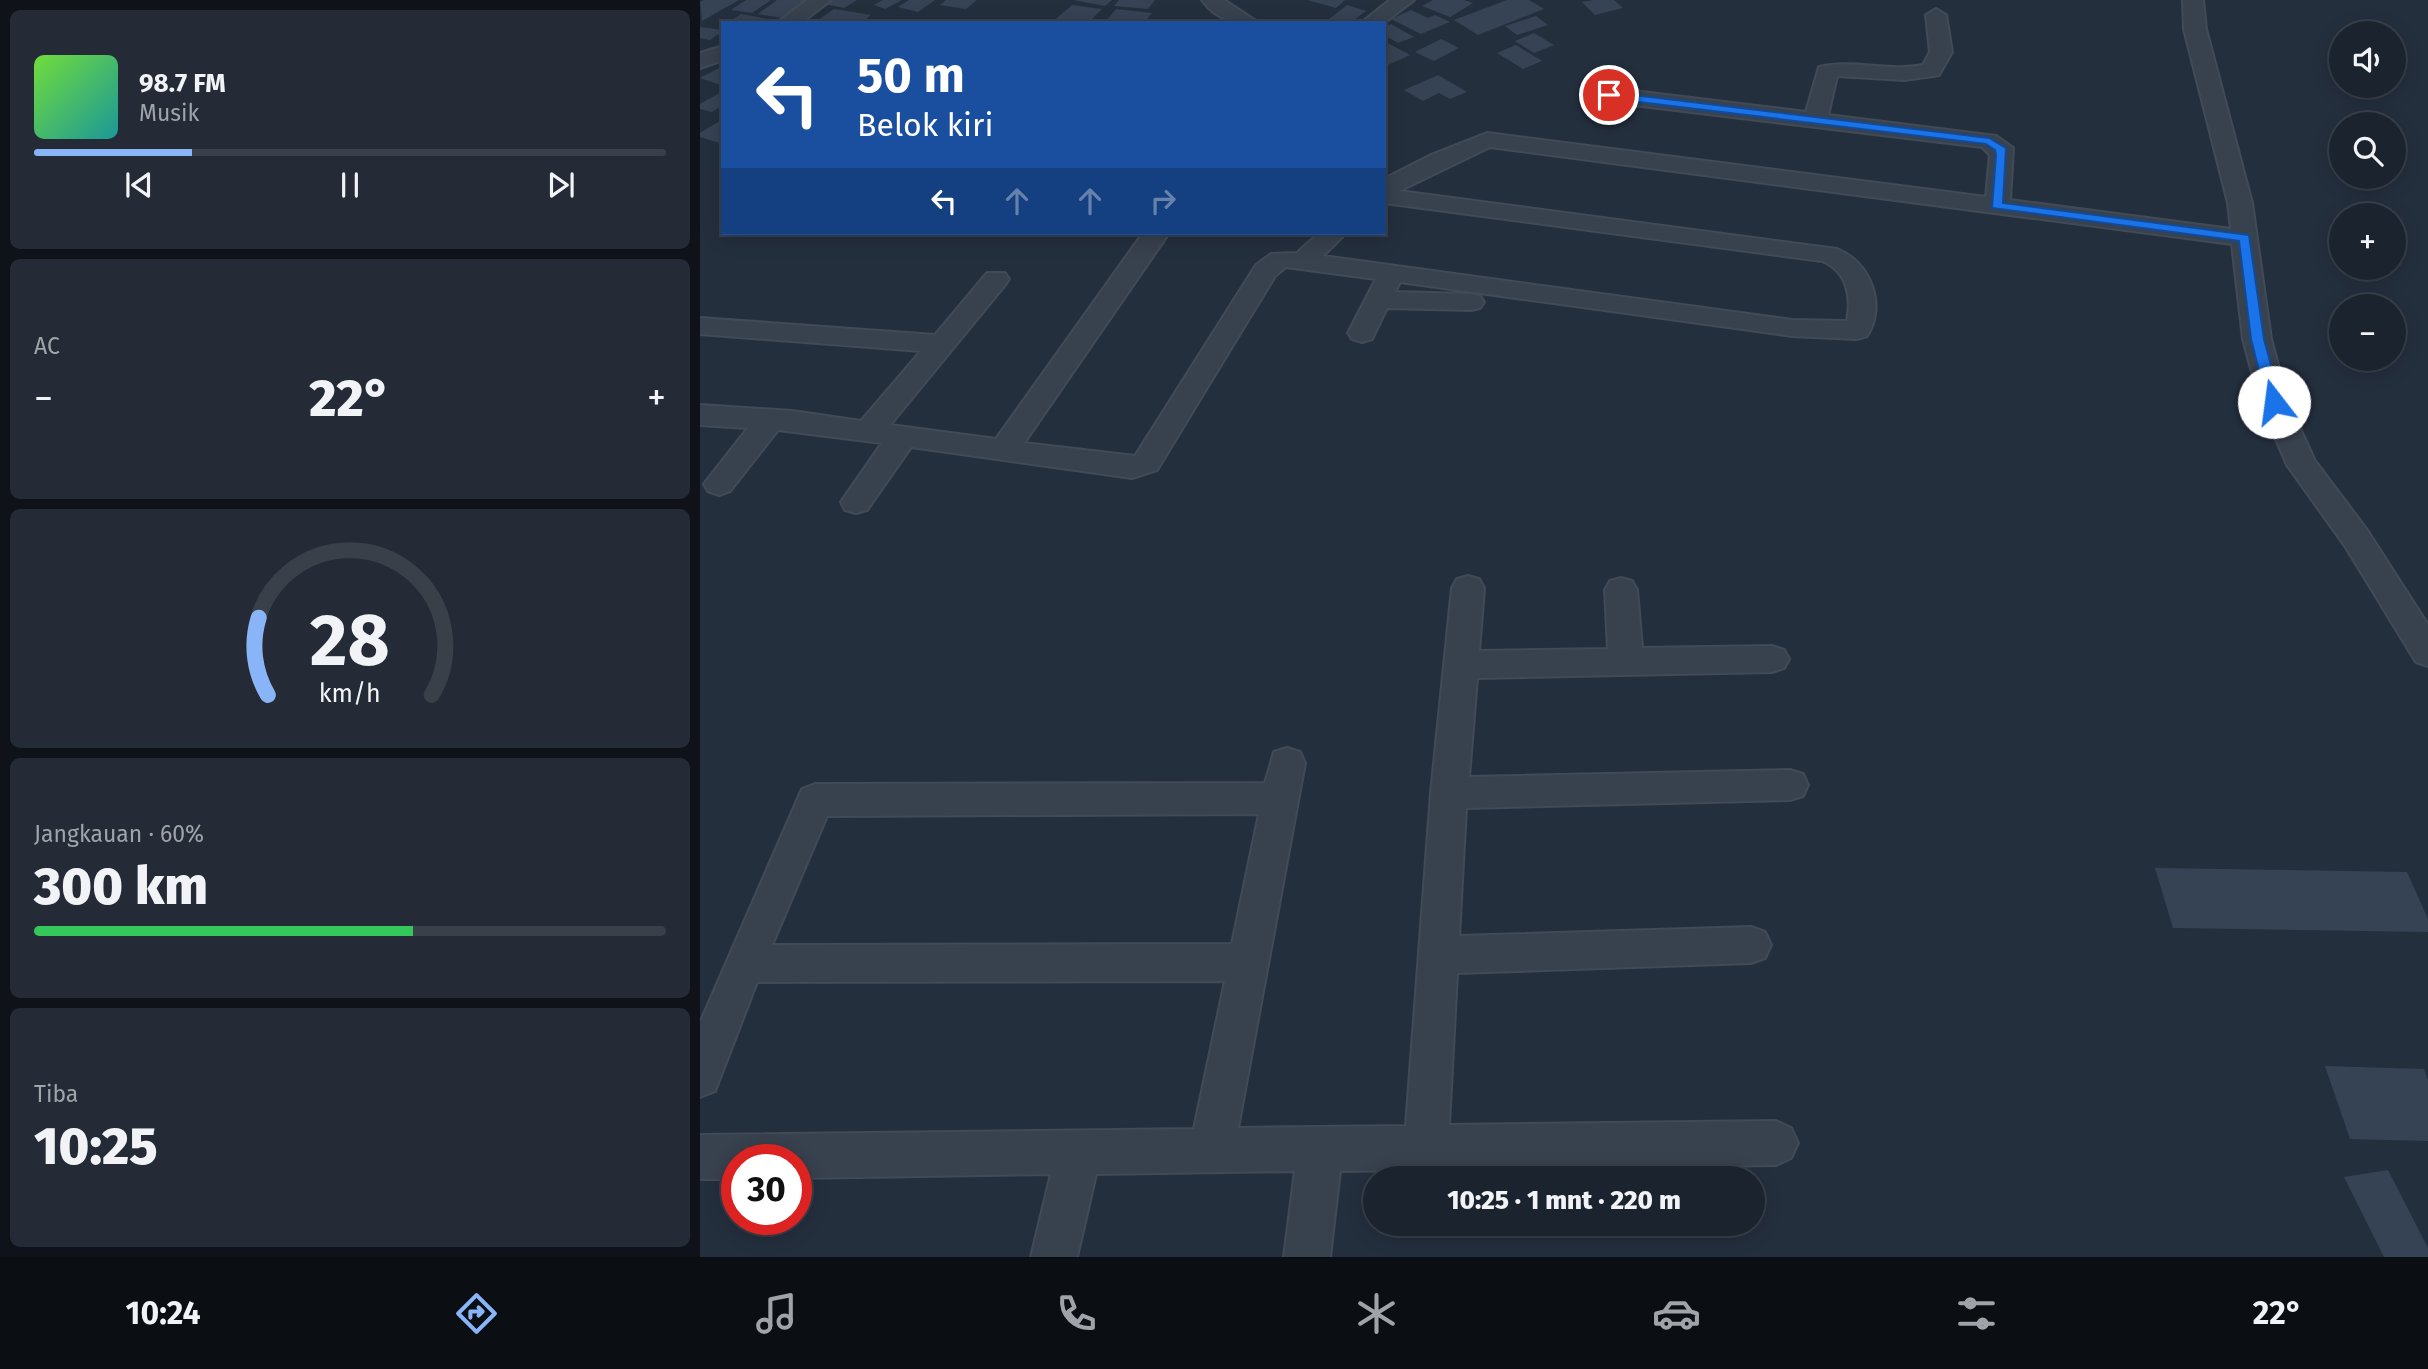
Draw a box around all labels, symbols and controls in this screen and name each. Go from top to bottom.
map controls [2329,21,2406,371]
button: sound [2329,21,2406,98]
text: 50 m [857,46,965,105]
icon: left [742,49,833,140]
pin [1579,65,1639,125]
text: 98.7 FM [139,68,226,99]
icon: arrive [1590,76,1628,114]
text: Musik [139,99,199,127]
text: Belok kiri [857,106,993,144]
button: search [2329,112,2406,189]
icon: previous [120,166,158,204]
icon: pause [331,166,369,204]
icon: next [542,166,580,204]
icon: left [925,182,963,220]
icon: ahead [998,182,1036,220]
icon: ahead [1071,182,1109,220]
icon: right [1144,182,1182,220]
button: + [2329,203,2406,280]
button: − [2329,294,2406,371]
text: AC [34,332,60,360]
position arrow [2237,365,2311,439]
text: 22° [309,367,391,430]
text: − [34,375,53,421]
text: + [647,375,666,421]
text: 28 [310,597,390,684]
text: km/h [319,678,381,708]
text: Jangkauan · 60% [34,820,204,848]
text: 300 km [34,855,208,918]
text: Tiba [34,1080,78,1108]
text: 10:25 [34,1115,158,1178]
speed limit sign: 30 [721,1144,812,1235]
text: 10:25 · 1 mnt · 220 m [1447,1185,1681,1216]
icon: directions [452,1289,501,1338]
icon: music [752,1289,801,1338]
icon: phone [1052,1289,1101,1338]
icon: climate [1352,1289,1401,1338]
icon: car [1652,1289,1701,1338]
icon: filters [1952,1289,2001,1338]
text: 10:24 [126,1294,201,1332]
text: 22° [2253,1294,2302,1332]

